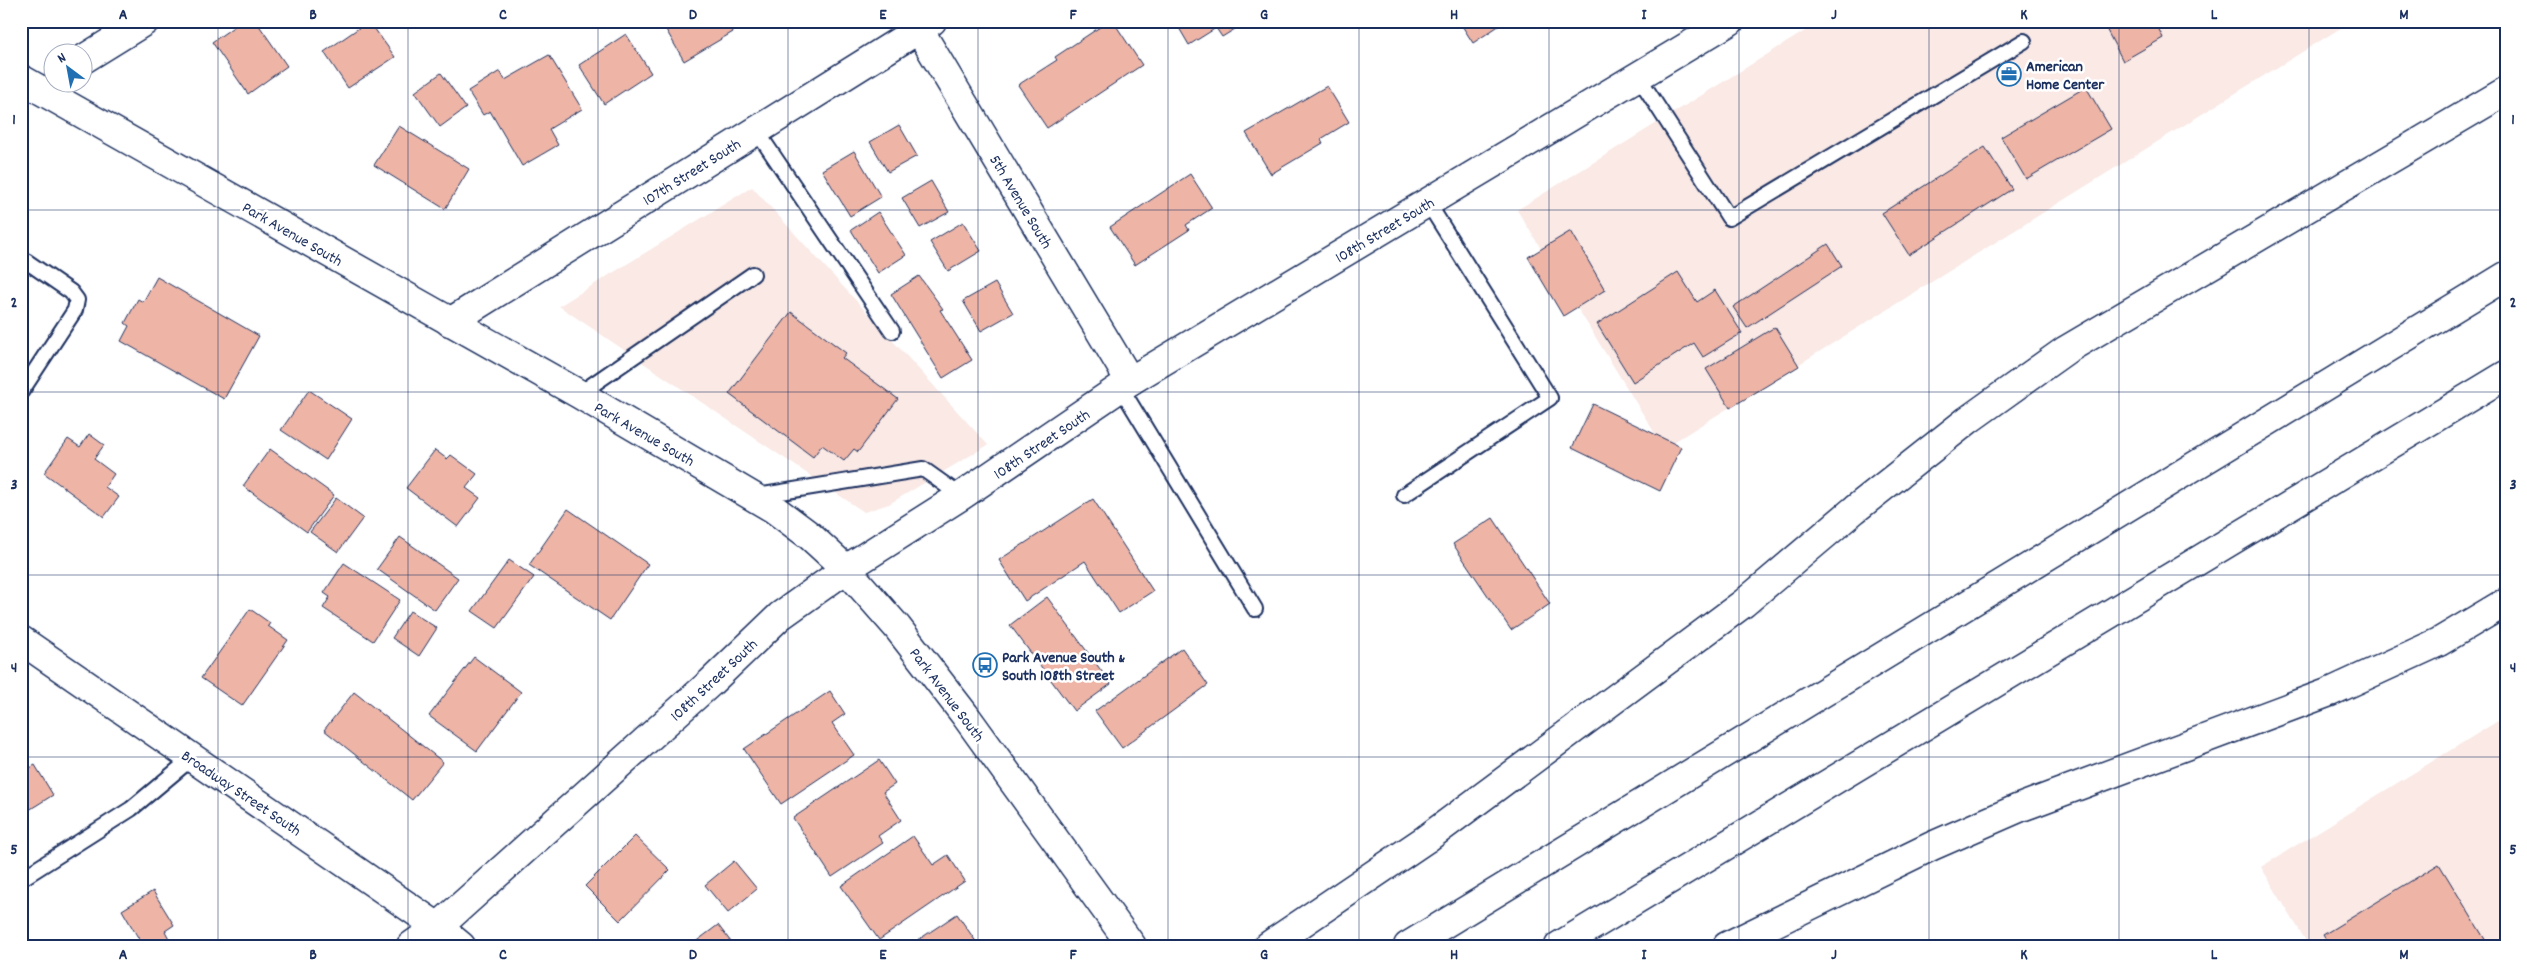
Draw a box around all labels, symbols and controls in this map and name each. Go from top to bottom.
text: A [119,4,128,27]
text: B [309,4,317,27]
text: C [499,4,507,27]
text: D [689,4,698,27]
text: E [879,4,887,27]
text: F [1069,4,1077,27]
text: G [1260,4,1268,27]
text: H [1450,4,1458,27]
text: I [1642,4,1648,27]
text: J [1831,4,1837,27]
text: K [2020,4,2028,27]
text: L [2211,4,2218,27]
text: M [2399,4,2409,27]
north arrow [42,42,92,92]
text: N [54,48,70,69]
place label: American Home Center [2026,56,2105,97]
office icon: American Home Center [1996,61,2022,87]
text: 1 [12,109,16,132]
text: 1 [2511,109,2515,132]
street label: 107th Street South [639,134,746,213]
street label: 5th Avenue South [983,151,1057,254]
street label: 108th Street South [1331,192,1439,270]
street label: Park Avenue South [237,197,346,273]
text: 2 [11,292,18,315]
text: 2 [2510,292,2517,315]
street label: Park Avenue South [589,397,698,473]
street label: 108th Street South [989,404,1095,486]
text: 3 [10,474,18,497]
text: 3 [2509,474,2517,497]
street label: 108th Street South [666,634,764,728]
street label: Park Avenue South [903,644,989,747]
place label: Park Avenue South & South 108th Street [1002,647,1125,688]
bus stop icon: Park Avenue South & South 108th Street [972,652,998,678]
text: 4 [11,657,17,680]
text: 4 [2510,657,2516,680]
street label: Broadway Street South [176,745,305,843]
text: 5 [10,839,18,862]
text: 5 [2509,839,2517,862]
text: A [119,944,128,967]
text: B [309,944,317,967]
text: C [499,944,507,967]
text: D [689,944,698,967]
text: E [879,944,887,967]
text: F [1069,944,1077,967]
text: G [1260,944,1268,967]
text: H [1450,944,1458,967]
text: I [1642,944,1648,967]
text: J [1831,944,1837,967]
text: K [2020,944,2028,967]
text: L [2211,944,2218,967]
text: M [2399,944,2409,967]

